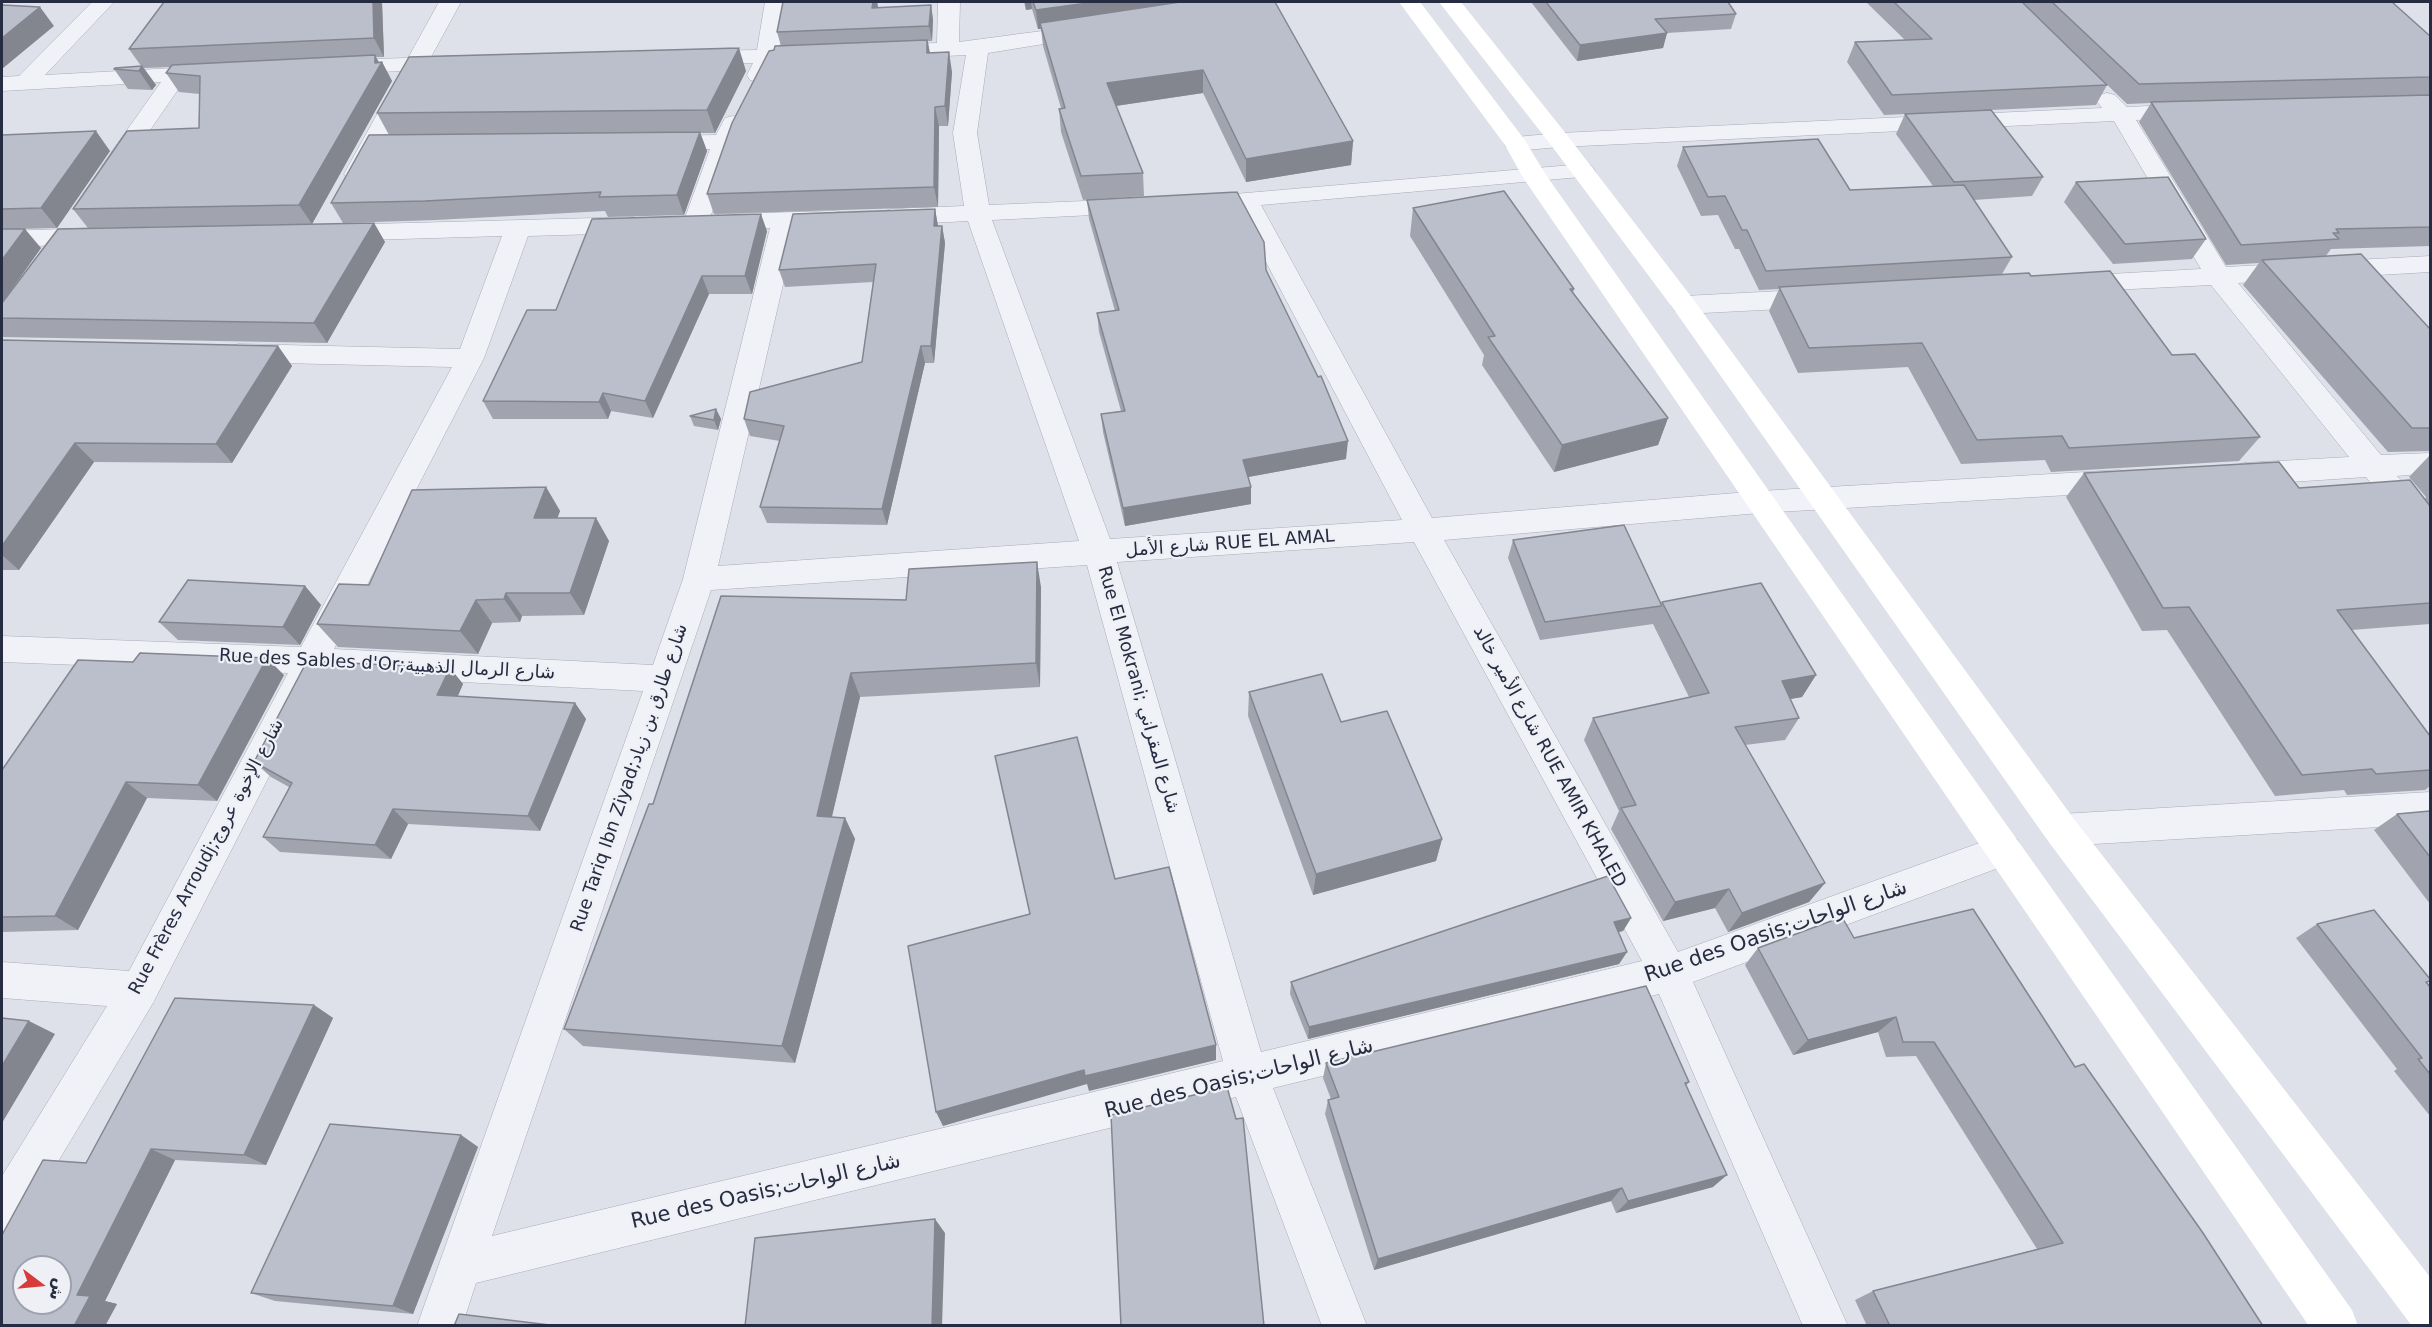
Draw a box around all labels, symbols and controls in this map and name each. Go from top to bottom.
street label: شارع الأمل RUE EL AMAL [1124,526,1336,562]
street label: Rue El Mokrani; شارع المقراني [1092,564,1184,816]
street label: Rue Tariq Ibn Ziyad;شارع طارق بن زياد [567,621,693,935]
street label: شارع الأمير خالد RUE AMIR KHALED [1468,622,1630,892]
street label: Rue des Sables d'Or;شارع الرمال الذهبية [218,645,556,685]
street label: Rue Frères Arroudj;شارع الإخوة عروج [125,715,289,999]
street label: Rue des Oasis;شارع الواحات [1641,875,1911,989]
street label: Rue des Oasis;شارع الواحات [1102,1033,1376,1125]
street label: Rue des Oasis;شارع الواحات [629,1149,903,1235]
north arrow [12,1255,72,1315]
text: ش [46,1276,70,1303]

